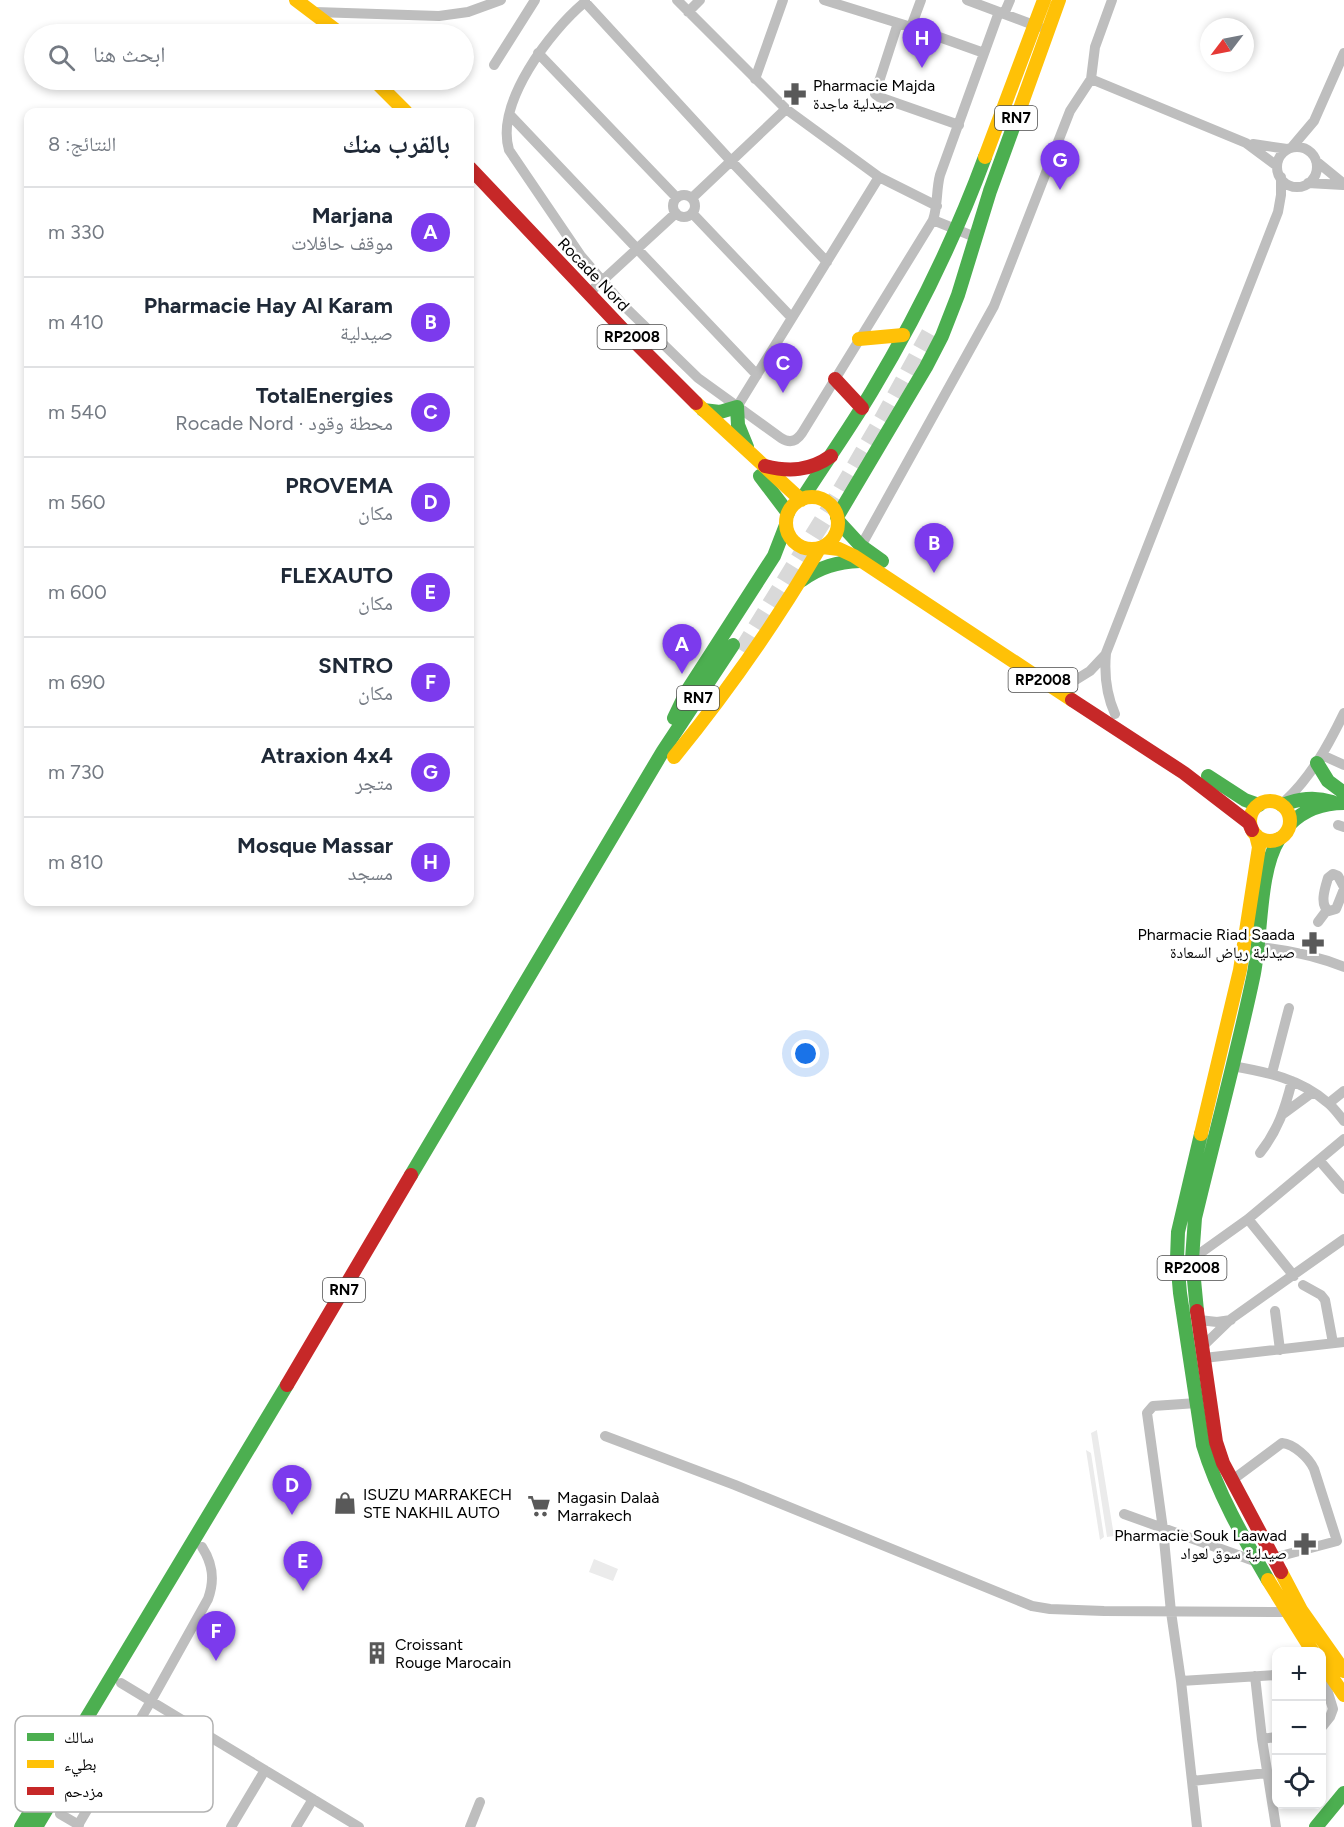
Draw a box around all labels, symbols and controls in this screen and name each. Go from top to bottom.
north arrow [1200,18,1254,72]
pin: H [902,19,942,68]
search box [24,24,474,90]
icon: search [45,41,78,74]
text: ابحث هنا [93,41,166,68]
place label: Pharmacie Majda صيدلية ماجدة [813,76,935,113]
pharmacy icon: Pharmacie Majda صيدلية ماجدة [782,81,808,107]
road number: RN7 [995,106,1037,130]
text: بالقرب منك [342,128,450,160]
text: النتائج: 8 [48,132,116,156]
pin: G [1040,140,1080,190]
text: Marjana [312,202,393,229]
text: 330 m [48,220,105,244]
text: A [423,220,438,244]
text: موقف حافلات [291,231,393,255]
street label: Rocade Nord [554,234,633,315]
text: Pharmacie Hay Al Karam [144,292,393,319]
text: 410 m [48,310,103,334]
text: B [424,310,437,334]
text: صيدلية [340,321,393,345]
road number: RP2008 [598,325,666,349]
pin: C [764,344,802,393]
text: TotalEnergies [256,382,393,409]
text: 540 m [48,400,107,424]
text: C [423,400,438,424]
text: محطة وقود · Rocade Nord [175,411,393,435]
text: PROVEMA [285,472,393,499]
text: 560 m [48,490,106,514]
text: D [424,490,438,514]
text: مكان [358,501,393,525]
pin: B [914,524,954,573]
text: FLEXAUTO [280,562,393,589]
text: 600 m [48,580,107,604]
text: E [425,580,436,604]
text: مكان [358,591,393,615]
pin: A [662,624,702,674]
text: SNTRO [318,652,393,679]
road number: RP2008 [1008,668,1078,692]
text: 690 m [48,670,105,694]
text: F [425,670,436,694]
text: مكان [358,681,393,705]
road number: RN7 [677,686,719,710]
text: Atraxion 4x4 [261,742,393,769]
text: 730 m [48,760,104,784]
text: G [423,760,438,784]
text: متجر [355,771,393,795]
text: Mosque Massar [237,832,393,859]
text: 810 m [48,850,103,874]
text: H [423,850,438,874]
text: مسجد [348,861,393,885]
place label: Pharmacie Riad Saada صيدلية رياض السعادة [1138,925,1295,963]
pharmacy icon: Pharmacie Riad Saada صيدلية رياض السعادة [1300,930,1326,956]
your location [791,1039,820,1068]
road number: RP2008 [1158,1256,1226,1280]
road number: RN7 [323,1278,365,1302]
pin: D [272,1466,312,1515]
place label: ISUZU MARRAKECH STE NAKHIL AUTO [363,1485,512,1522]
place label: Magasin Dalaà Marrakech [557,1488,659,1525]
shop icon: ISUZU MARRAKECH STE NAKHIL AUTO [332,1490,358,1516]
supermarket icon: Magasin Dalaà Marrakech [526,1493,552,1519]
place label: Pharmacie Souk Laawad صيدلية سوق لعواد [1114,1526,1287,1564]
pharmacy icon: Pharmacie Souk Laawad صيدلية سوق لعواد [1292,1531,1318,1557]
pin: E [284,1542,322,1591]
pin: F [196,1612,236,1661]
place label: Croissant Rouge Marocain [395,1635,511,1672]
building icon: Croissant Rouge Marocain [364,1640,390,1666]
map controls [1272,1647,1326,1809]
button: + [1272,1647,1326,1701]
button: − [1272,1701,1326,1755]
legend [15,1716,213,1812]
text: سالك [64,1728,94,1747]
text: بطيء [64,1755,96,1777]
button: locate [1272,1755,1326,1809]
text: مزدحم [64,1782,103,1802]

